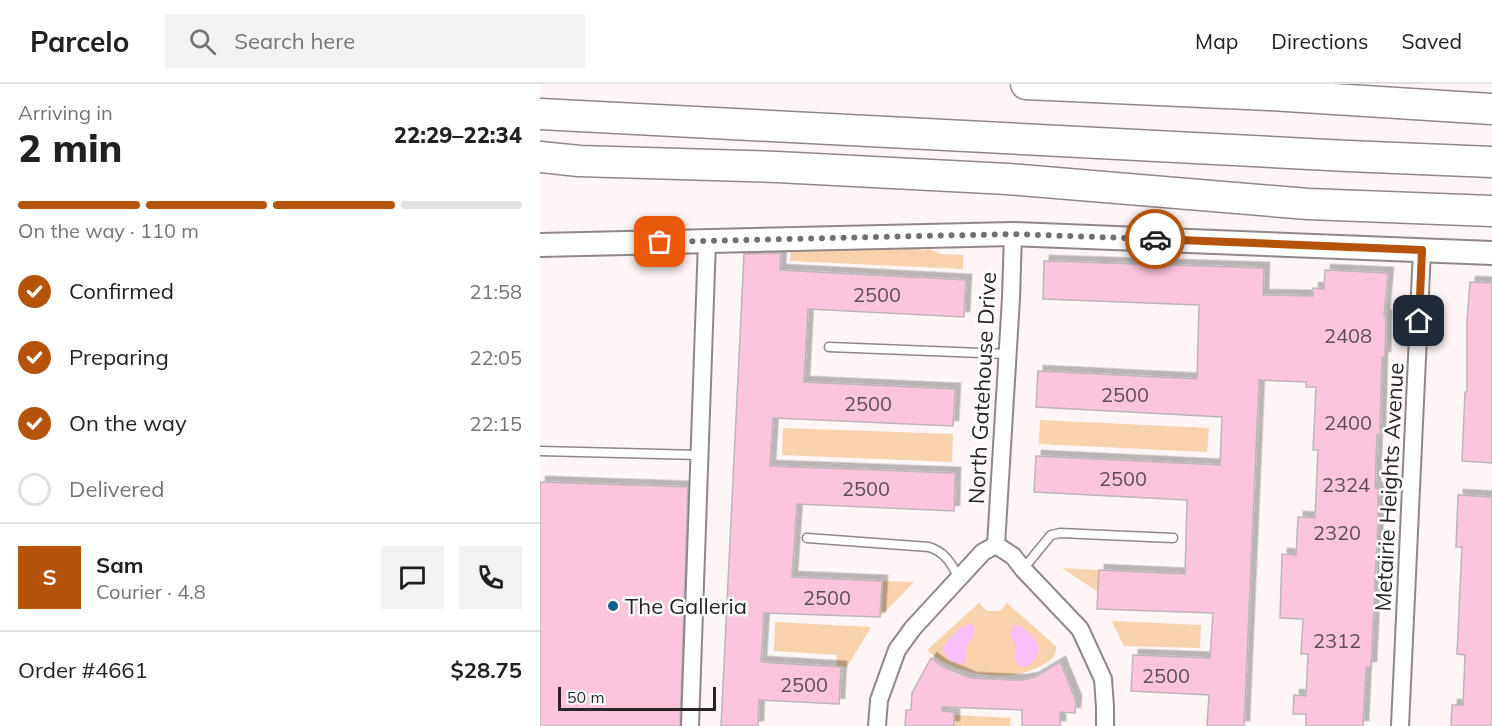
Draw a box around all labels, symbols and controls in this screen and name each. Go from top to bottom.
search box [165,14,585,68]
text: Parcelo [30,24,129,59]
icon: search [186,25,219,58]
text: Search here [234,27,355,55]
text: Map [1195,28,1238,54]
text: Directions [1271,28,1368,54]
text: Saved [1401,28,1462,54]
text: Arriving in [18,100,113,125]
text: 22:29–22:34 [394,121,522,149]
text: 2 min [18,123,123,172]
courier [1125,209,1185,269]
pin [634,216,685,267]
text: On the way · 110 m [18,218,199,243]
icon: car [1139,223,1172,256]
icon: bag [643,225,676,258]
street label: North Gatehouse Drive [962,271,1002,505]
icon: check [18,275,51,308]
text: Confirmed [69,277,174,305]
text: 21:58 [469,279,522,304]
house number: 2500 [853,282,901,307]
pin [1393,295,1444,346]
icon: home [1402,304,1435,337]
house number: 2408 [1324,323,1372,348]
icon: check [18,341,51,374]
text: Preparing [69,343,169,371]
text: 22:05 [469,345,522,370]
street label: Metairie Heights Avenue [1369,362,1409,612]
house number: 2500 [1101,382,1149,407]
house number: 2500 [844,391,892,416]
icon: check [18,407,51,440]
text: On the way [69,409,187,437]
house number: 2400 [1324,410,1372,435]
text: 22:15 [469,411,522,436]
house number: 2500 [1099,466,1147,491]
house number: 2324 [1322,472,1370,497]
text: Delivered [69,475,164,503]
house number: 2500 [842,476,890,501]
house number: 2320 [1313,520,1361,545]
button: chat [381,546,444,609]
button: phone [459,546,522,609]
text: Sam [96,551,144,579]
text: S [42,563,57,591]
text: Courier · 4.8 [96,579,206,604]
house number: 2500 [803,585,851,610]
place label: The Galleria [625,592,747,620]
marker: The Galleria [606,599,620,613]
house number: 2312 [1313,628,1361,653]
text: Order #4661 [18,656,148,684]
text: $28.75 [451,656,522,684]
house number: 2500 [1142,663,1190,688]
house number: 2500 [780,672,828,697]
scale bar [558,684,716,712]
text: 50 m [567,687,604,707]

